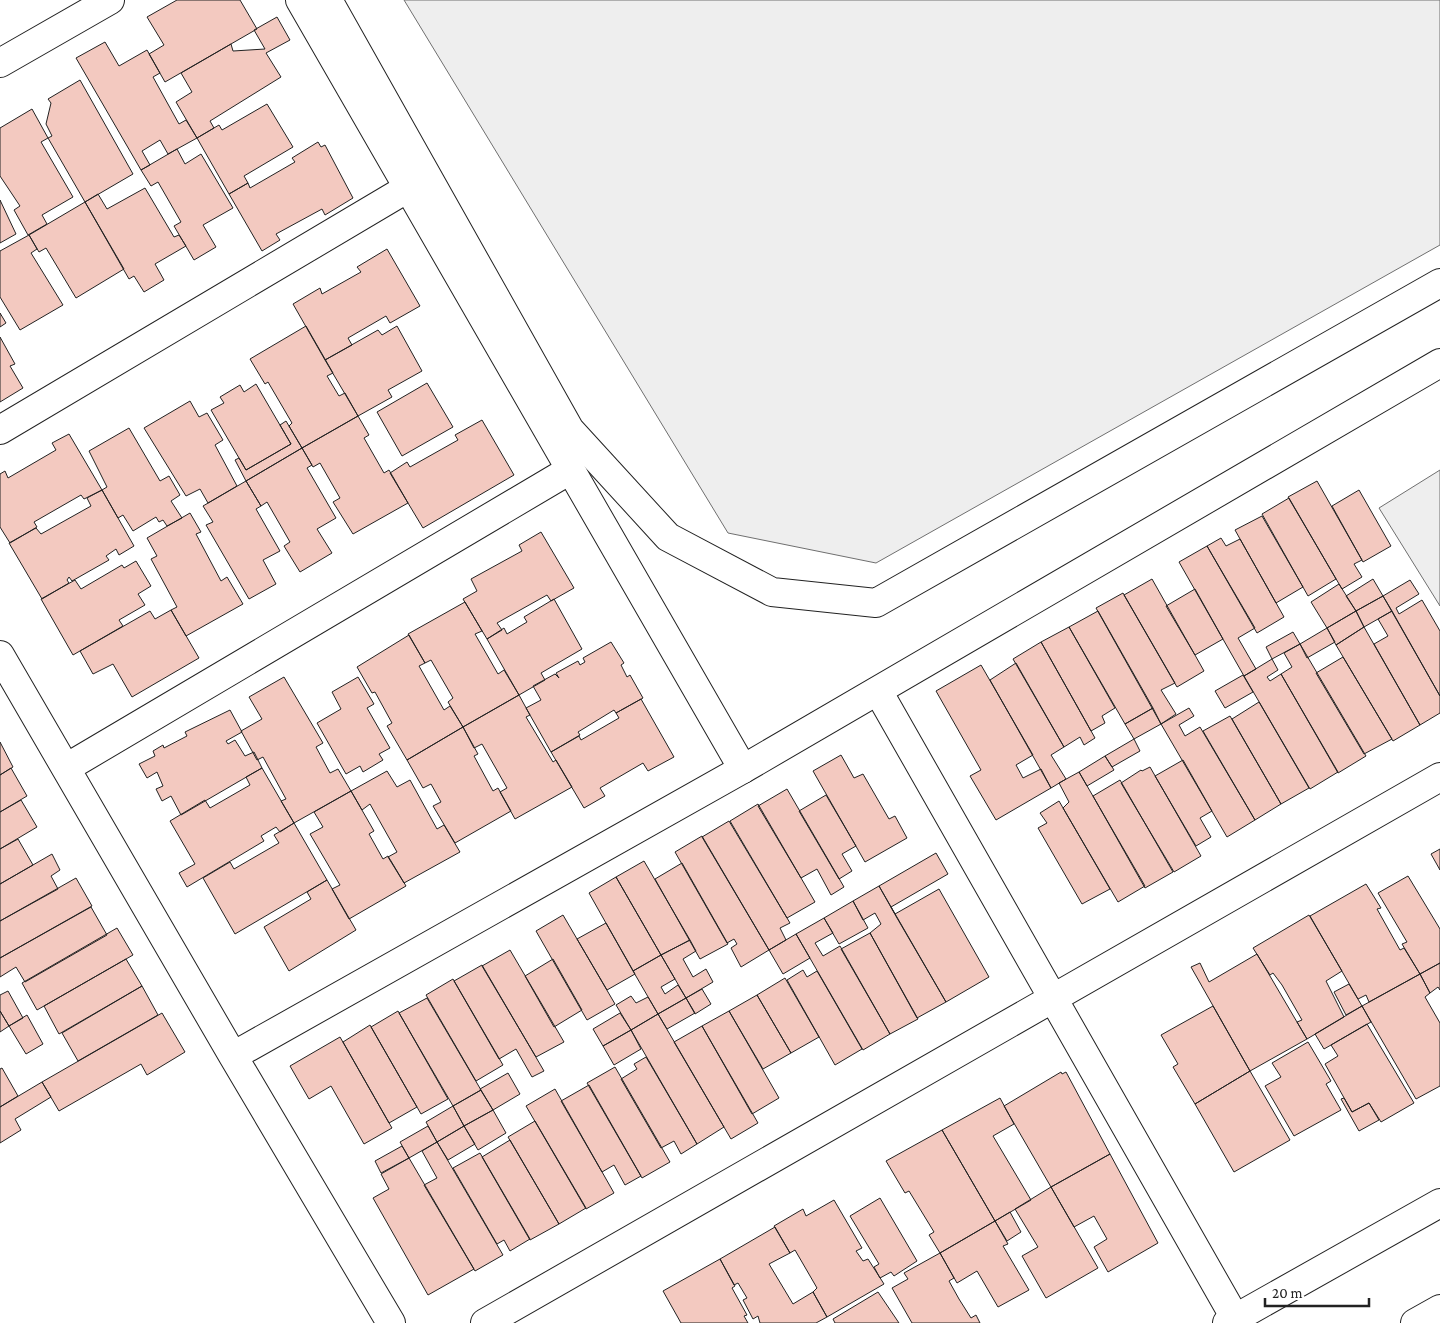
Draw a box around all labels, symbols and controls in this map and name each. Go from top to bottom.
scale bar [1265,1276,1369,1308]
text: 20 m [1272,1285,1303,1301]

